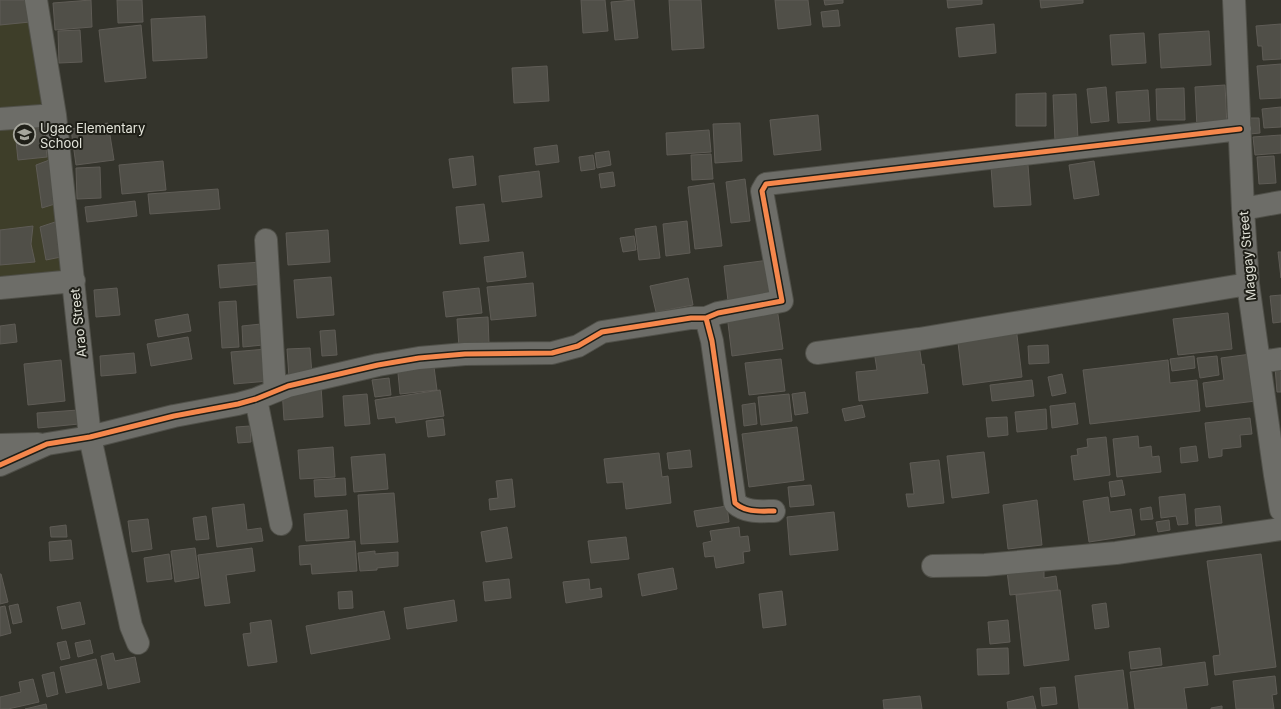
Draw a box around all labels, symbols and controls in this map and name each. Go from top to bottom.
place label: Ugac Elementary School [40,120,145,151]
school or university icon: Ugac Elementary School [12,122,38,148]
street label: Maggay Street [1235,211,1259,301]
street label: Arao Street [66,288,90,358]

